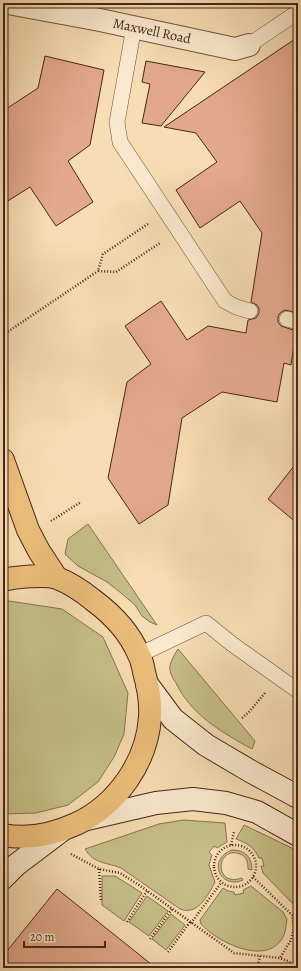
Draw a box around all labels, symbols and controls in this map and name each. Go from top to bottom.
street label: Maxwell Road [111,13,193,49]
scale bar [24,923,105,949]
text: 20 m [30,929,54,945]

